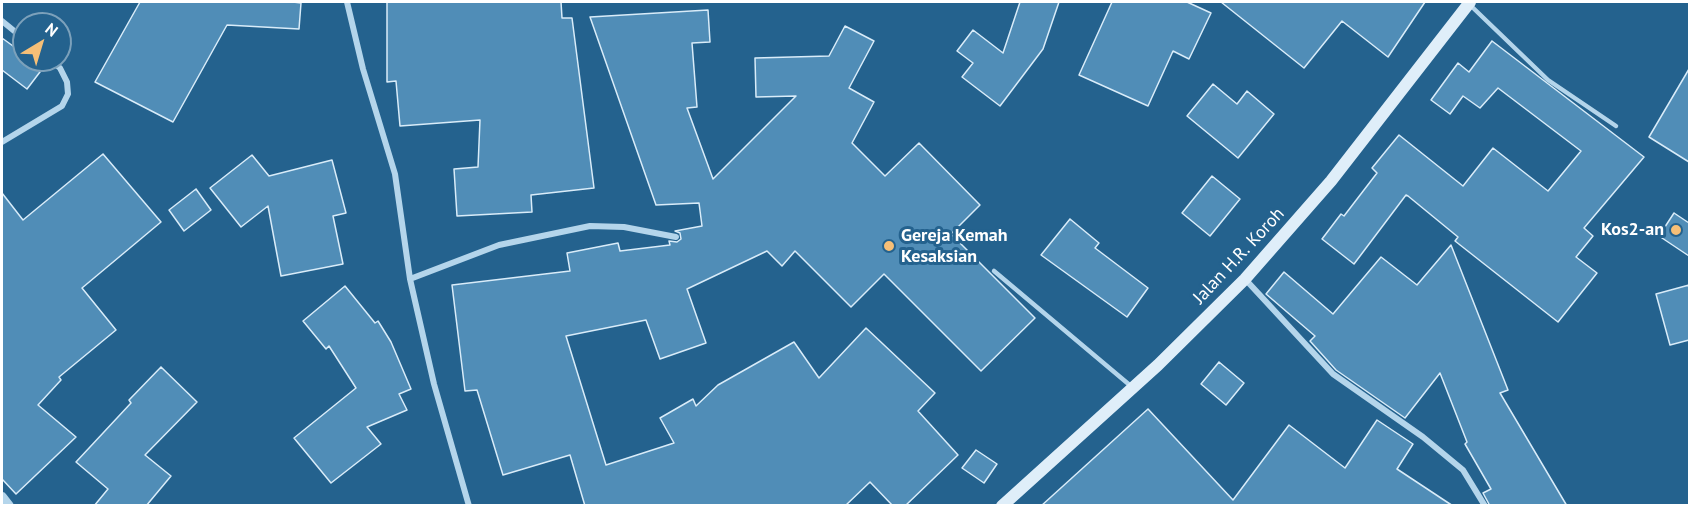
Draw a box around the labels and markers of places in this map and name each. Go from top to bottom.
place label: Kos2-an [1601,219,1664,241]
marker: Kos2-an [1669,223,1683,237]
place label: Gereja Kemah Kesaksian [901,225,1008,268]
marker: Gereja Kemah Kesaksian [882,239,896,253]

